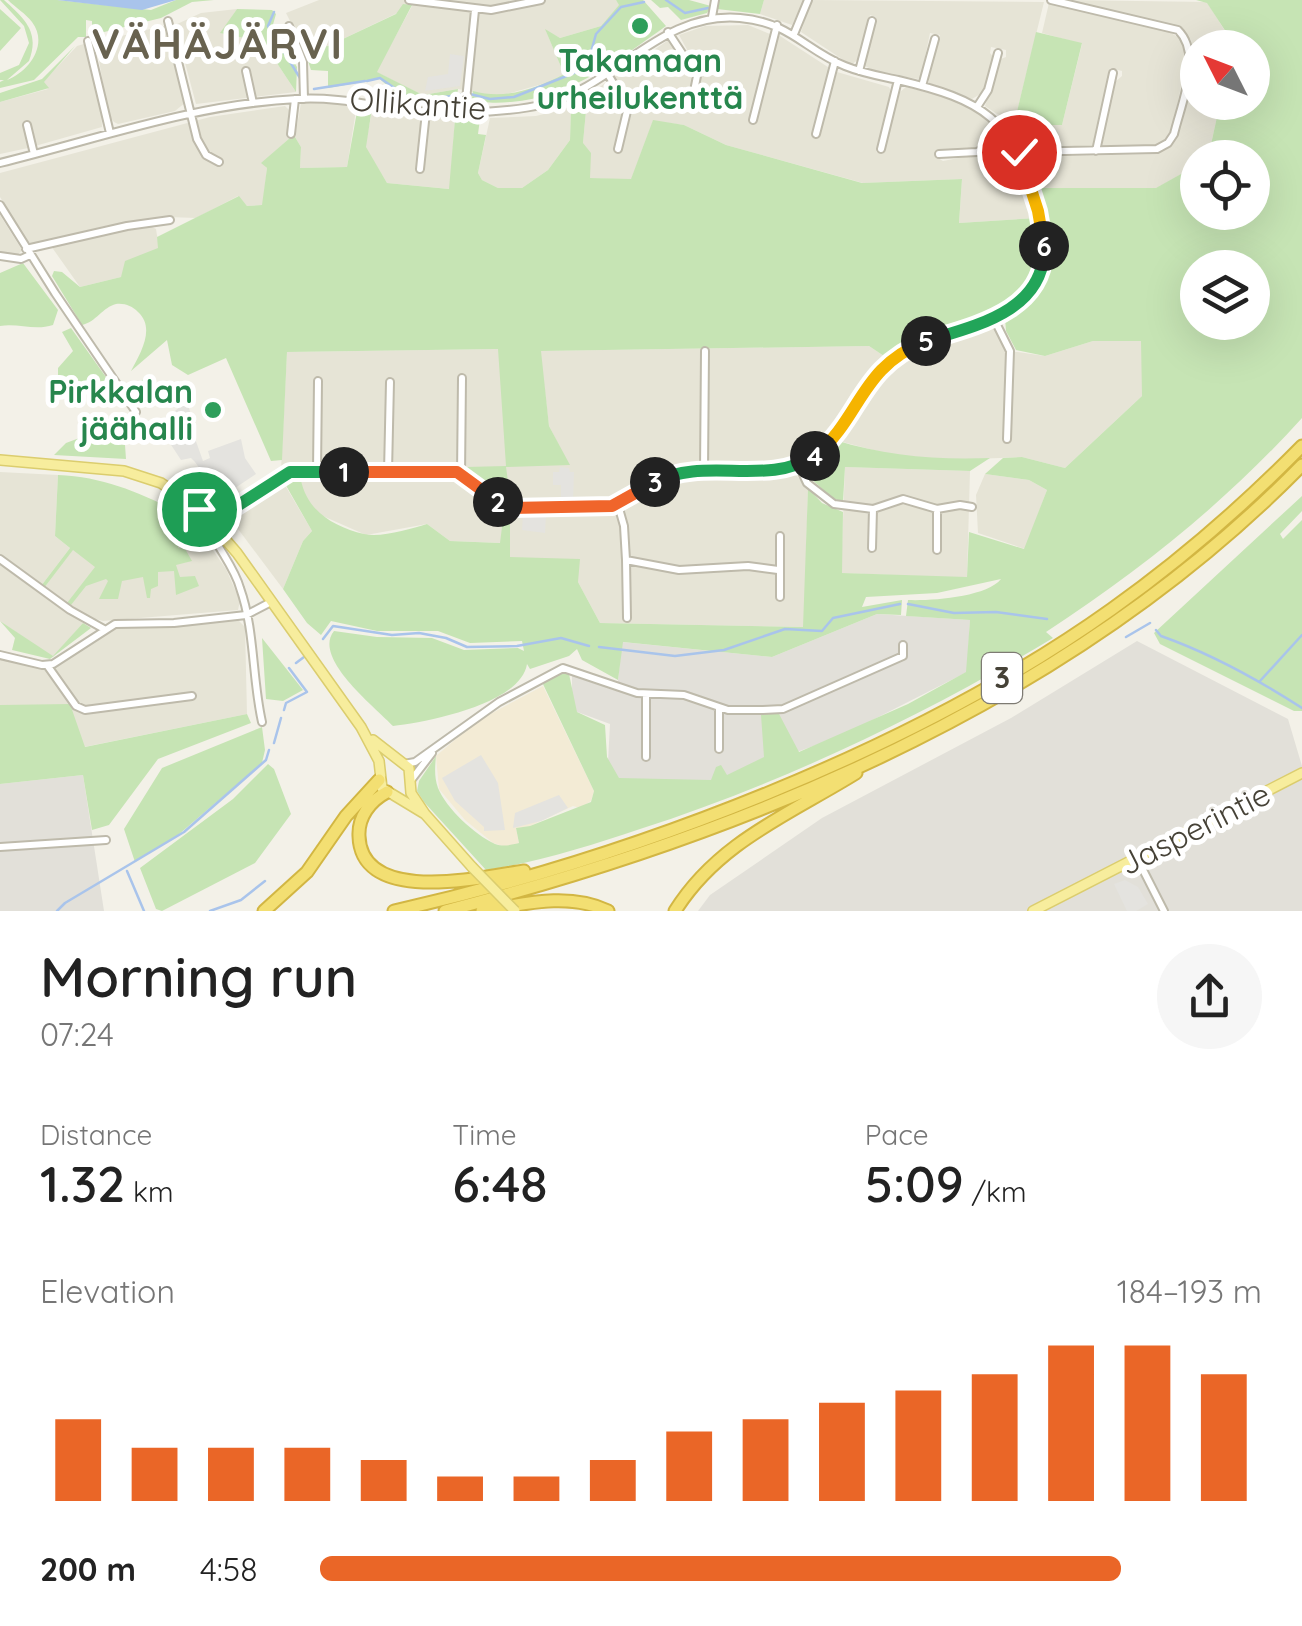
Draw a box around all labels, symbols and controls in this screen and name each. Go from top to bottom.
marker: Takamaan urheilukenttä [629,15,651,37]
district label: VÄHÄJÄRVI [91,17,345,70]
north arrow [1180,30,1270,120]
map controls [1180,30,1270,340]
place label: Takamaan urheilukenttä [537,40,743,117]
street label: Ollikantie [348,78,488,128]
pin [977,110,1062,195]
icon: check [992,125,1047,180]
button: locate [1180,140,1270,230]
pin: 6 [1019,221,1069,271]
text: 6 [1036,228,1052,263]
button: layers [1180,250,1270,340]
pin: 5 [901,316,951,366]
text: 5 [918,323,934,358]
place label: Pirkkalan jäähalli [48,371,193,448]
marker: Pirkkalan jäähalli [202,399,224,421]
pin: 4 [790,431,840,481]
text: 4 [807,438,823,473]
pin: 1 [319,447,369,497]
text: 1 [339,454,349,489]
pin: 3 [630,457,680,507]
text: 3 [647,464,663,499]
pin [157,467,242,552]
pin: 2 [473,477,523,527]
icon: arrive [172,482,227,537]
text: 2 [490,484,506,519]
road number: 3 [982,653,1022,703]
street label: Jasperintie [1113,773,1277,883]
text: Morning run [40,942,357,1011]
button: share [1157,944,1262,1049]
text: 07:24 [40,1014,114,1054]
text: Distance [40,1117,152,1152]
text: Time [452,1117,517,1152]
text: Pace [865,1117,929,1152]
text: 1.32 [40,1152,125,1215]
text: 6:48 [452,1152,548,1215]
text: 5:09 [865,1152,964,1215]
text: km [125,1174,173,1209]
text: /km [964,1174,1027,1209]
text: Elevation [40,1271,175,1311]
text: 184–193 m [1117,1271,1262,1311]
text: 200 m [40,1549,136,1589]
text: 4:58 [200,1549,258,1589]

